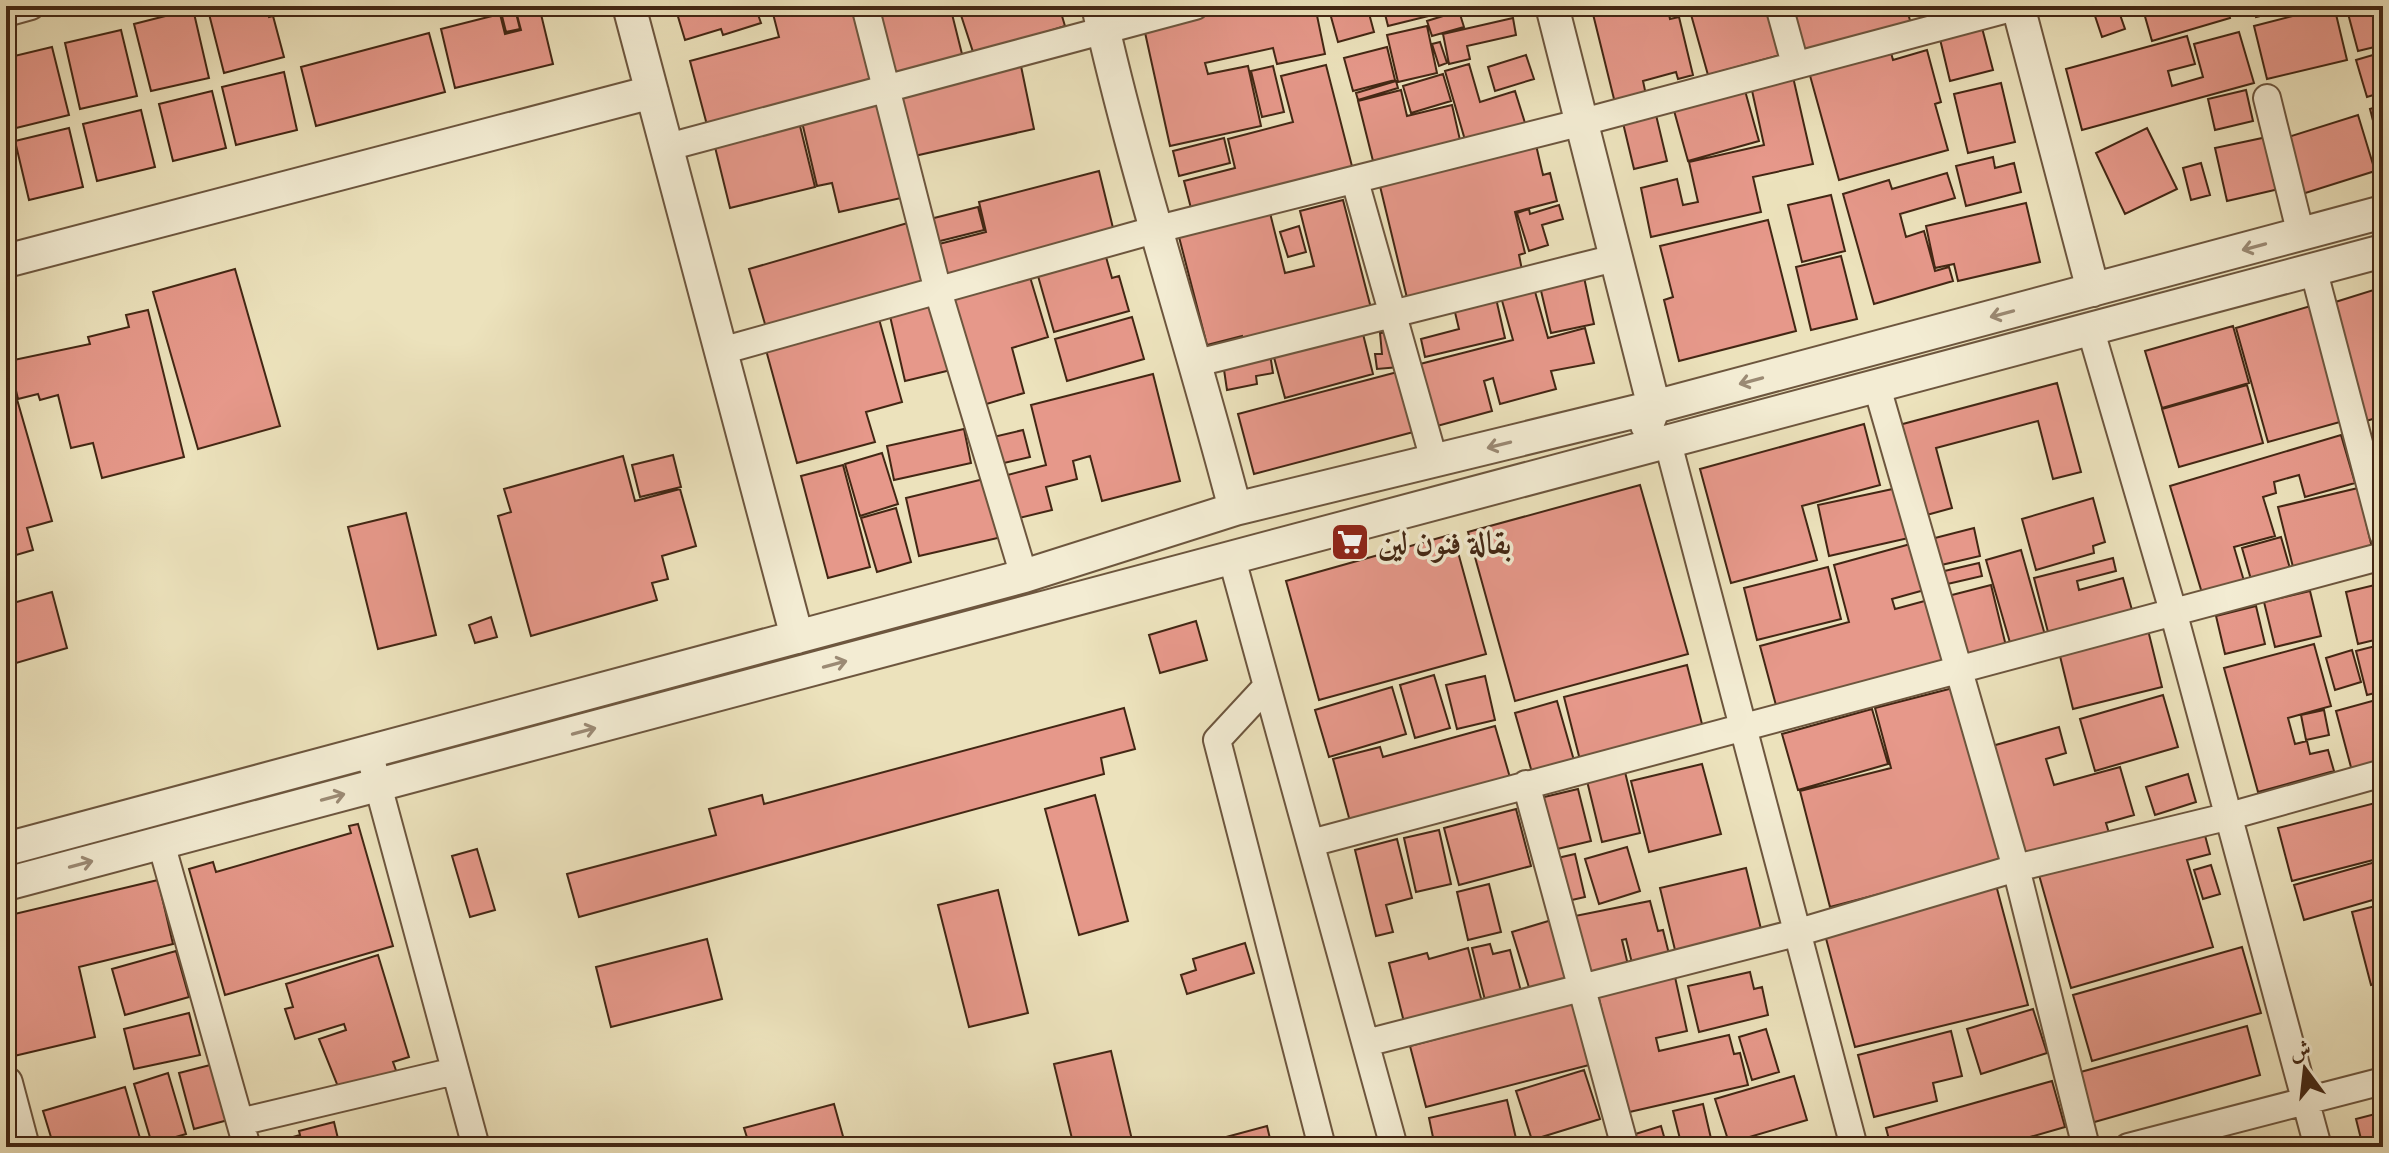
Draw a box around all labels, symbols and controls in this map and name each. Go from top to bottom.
one-way arrow [2241,241,2267,256]
one-way arrow [1990,307,2016,322]
one-way arrow [1739,375,1765,390]
one-way arrow [1487,438,1512,453]
place label: بقالة فنون لين [1378,519,1512,566]
supermarket icon: بقالة فنون لين [1329,521,1371,563]
one-way arrow [822,656,848,671]
one-way arrow [570,722,596,737]
one-way arrow [319,789,345,804]
one-way arrow [68,856,94,871]
north arrow [2265,1029,2345,1109]
text: ش [2285,1031,2315,1068]

